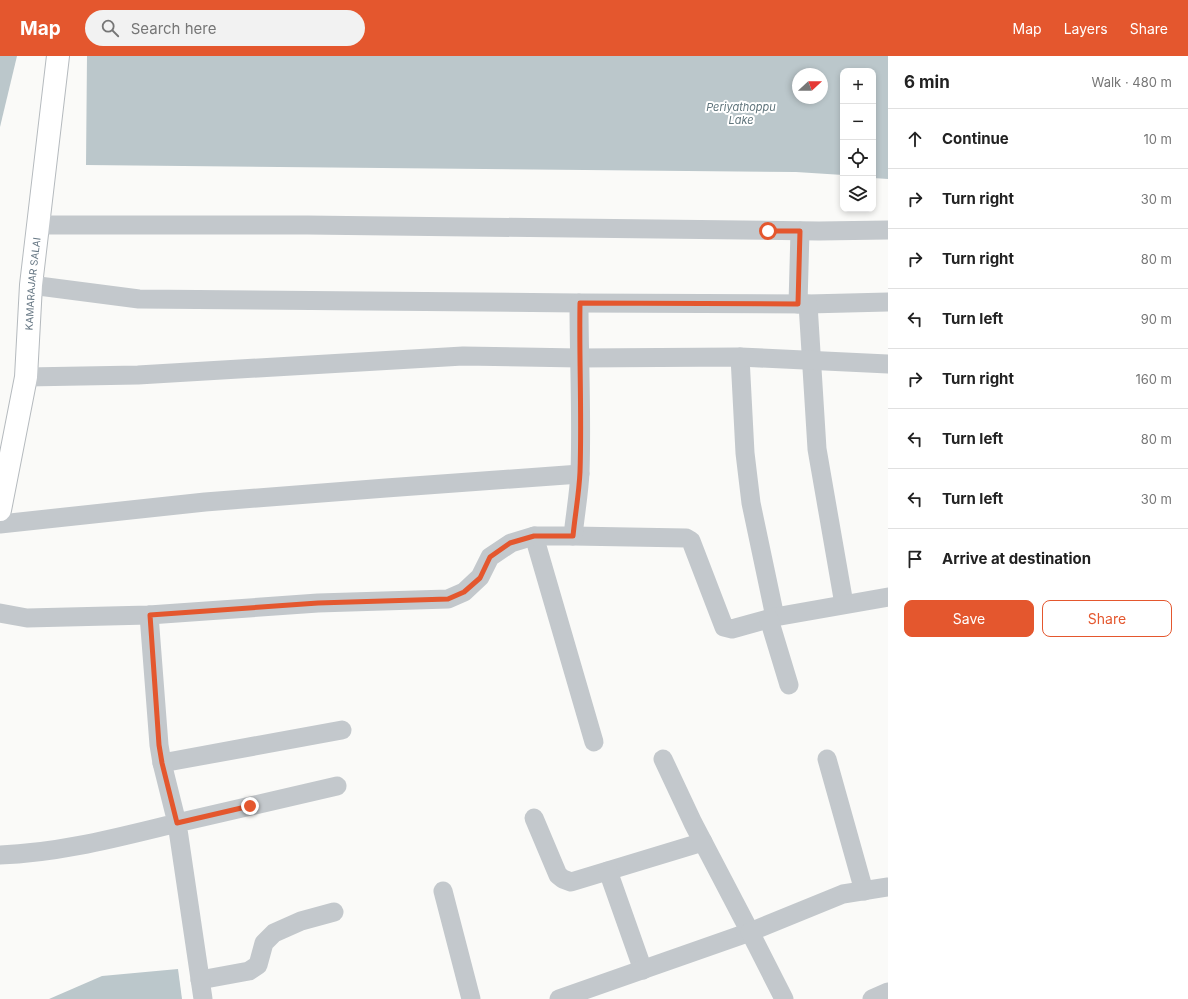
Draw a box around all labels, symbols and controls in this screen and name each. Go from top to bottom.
search box [85,10,365,46]
text: Map [20,17,61,40]
icon: search [99,17,121,39]
text: Search here [131,19,216,38]
text: Map [1013,20,1042,37]
text: Layers [1064,20,1108,37]
text: Share [1130,20,1168,37]
north arrow [792,68,828,104]
map controls [840,68,876,212]
button: + [840,68,876,104]
text: 6 min [904,72,950,92]
text: Walk · 480 m [1092,74,1172,90]
water label: Periyathoppu Lake [706,100,776,127]
button: − [840,104,876,140]
icon: ahead [904,128,926,150]
text: Continue [942,129,1009,148]
text: 10 m [1143,131,1172,147]
button: locate [840,140,876,176]
button: layers [840,176,876,212]
icon: right [904,188,926,210]
text: Turn right [942,189,1014,208]
text: 30 m [1141,191,1172,207]
route start [759,222,777,240]
street label: KAMARAJAR SALAI [23,237,43,330]
icon: right [904,248,926,270]
text: Turn right [942,249,1014,268]
text: 80 m [1141,251,1172,267]
icon: left [904,308,926,330]
text: Turn left [942,309,1003,328]
text: 90 m [1141,311,1172,327]
icon: right [904,368,926,390]
text: Turn right [942,369,1014,388]
text: 160 m [1135,371,1172,387]
icon: left [904,428,926,450]
text: Turn left [942,429,1003,448]
text: 80 m [1141,431,1172,447]
icon: left [904,488,926,510]
text: Turn left [942,489,1003,508]
text: 30 m [1141,491,1172,507]
icon: arrive [904,548,926,570]
text: Arrive at destination [942,549,1091,568]
button: Save [904,600,1034,637]
button: Share [1042,600,1172,637]
route end [241,797,259,815]

